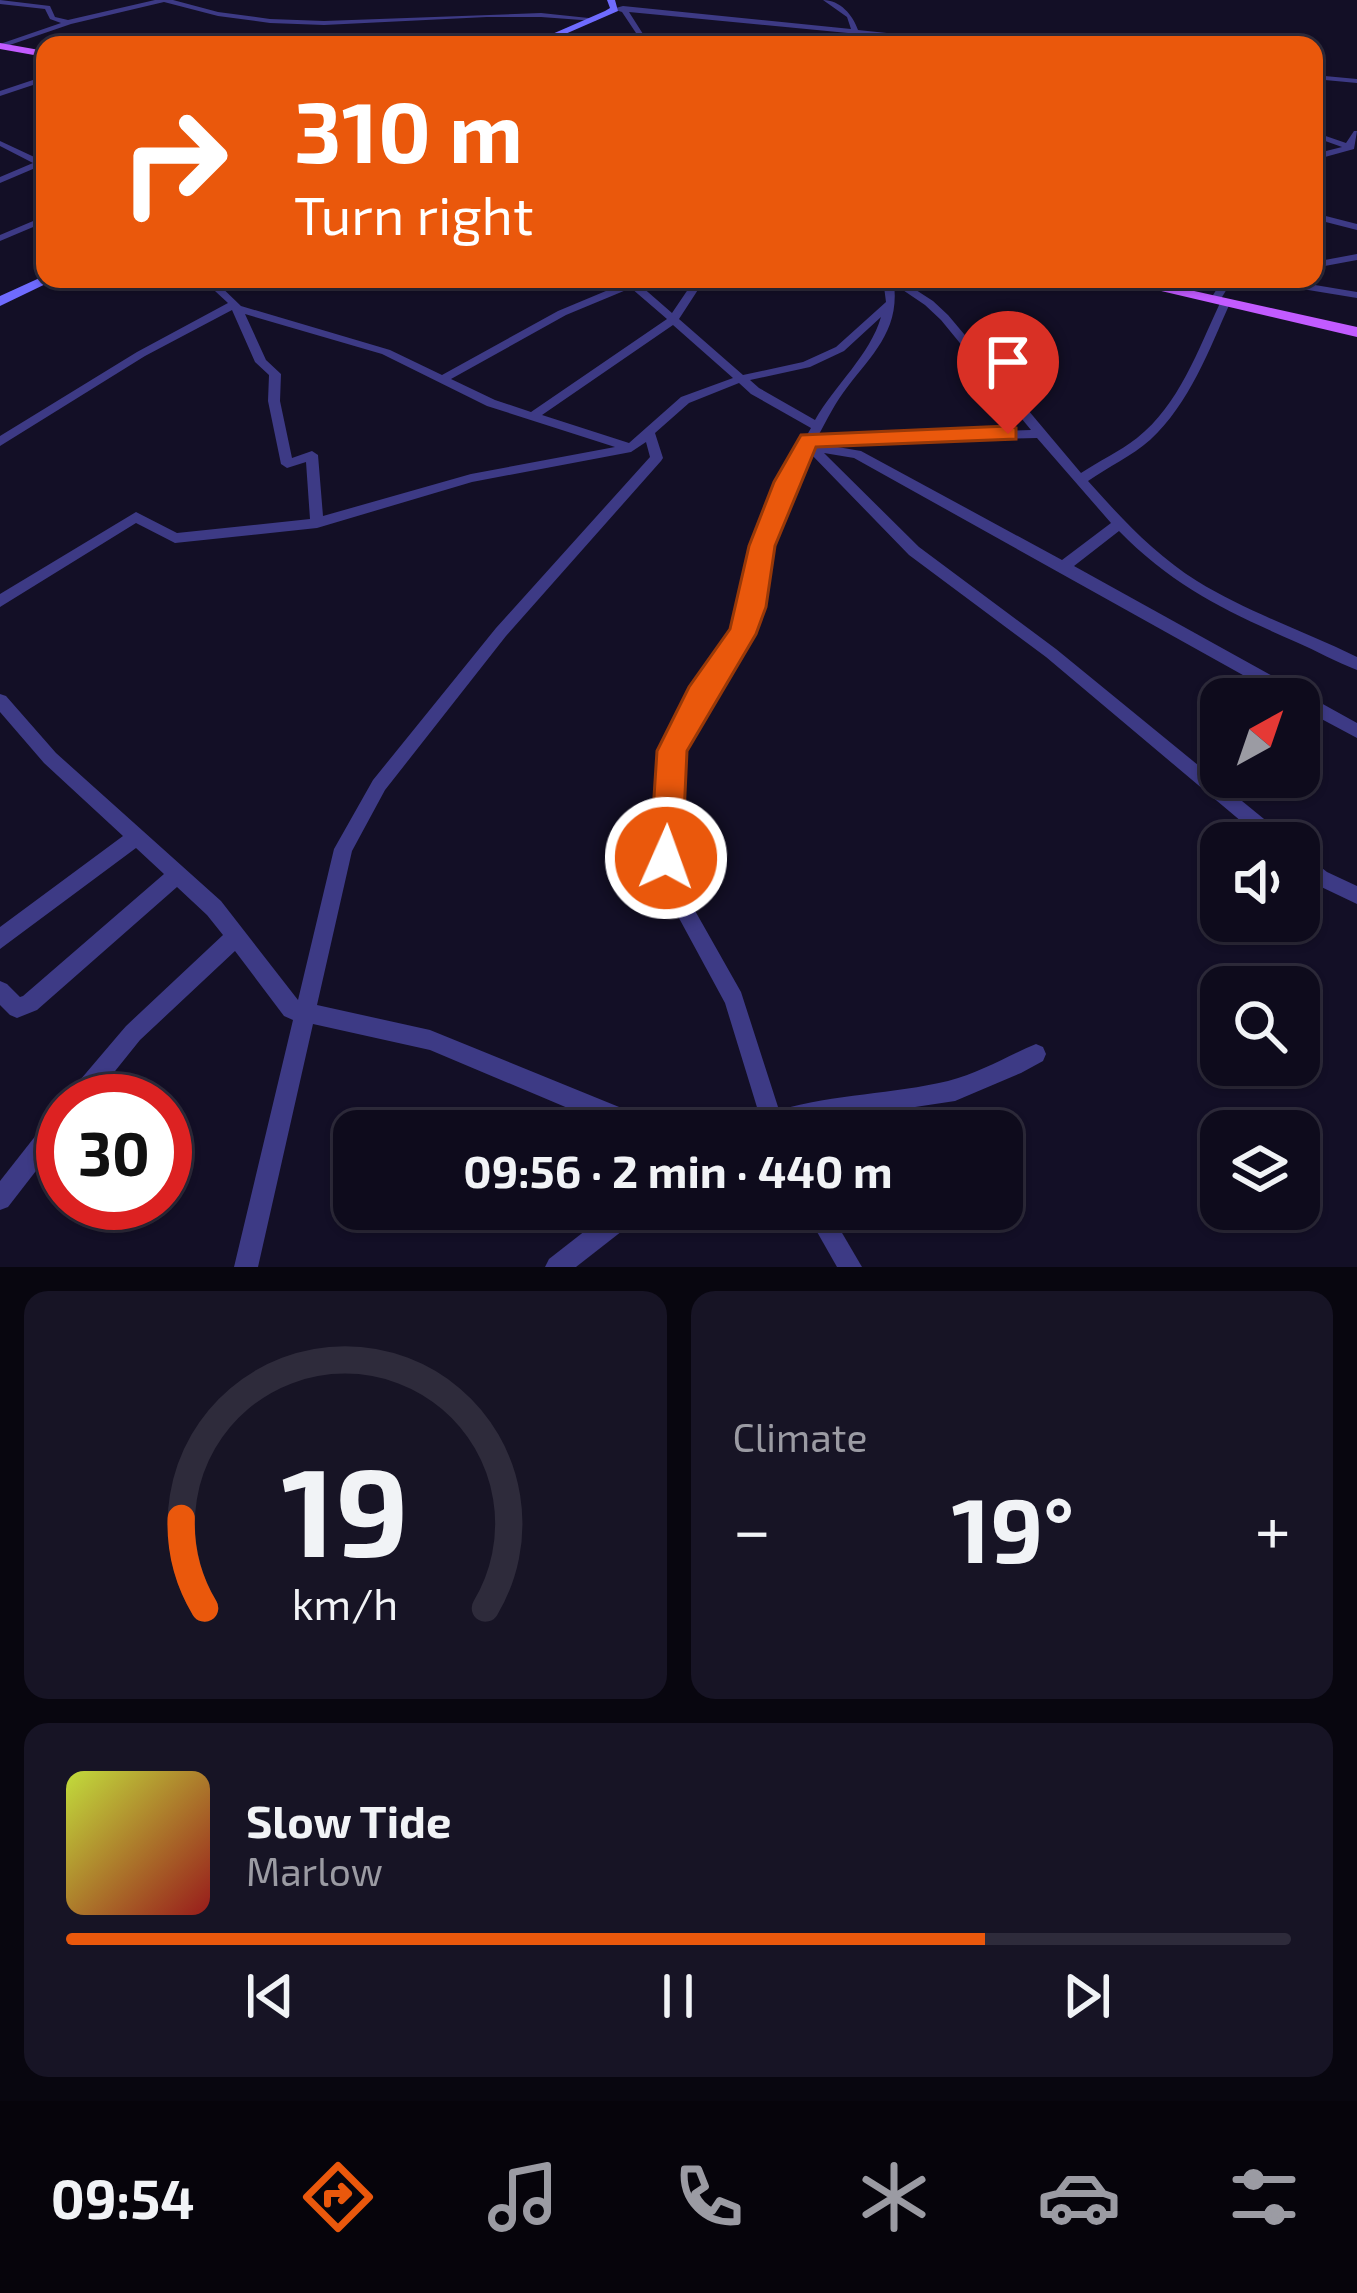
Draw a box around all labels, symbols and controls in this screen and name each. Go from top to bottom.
text: 310 m [294,79,523,180]
icon: right [96,84,252,240]
text: Turn right [294,181,534,246]
pin [957,311,1059,434]
icon: arrive [975,329,1041,395]
north arrow [1200,678,1320,798]
map controls [1200,678,1320,1230]
position arrow [603,795,729,921]
button: sound [1200,822,1320,942]
button: search [1200,966,1320,1086]
speed limit sign: 30 [36,1074,192,1230]
button: layers [1200,1110,1320,1230]
text: 09:56 · 2 min · 440 m [463,1143,893,1197]
text: Climate [733,1413,867,1460]
text: 19 [281,1432,409,1582]
text: 19° [951,1473,1074,1581]
text: − [733,1488,771,1567]
text: + [1255,1488,1291,1567]
text: km/h [292,1577,398,1629]
text: Slow Tide [246,1793,451,1847]
text: Marlow [246,1847,383,1894]
icon: previous [237,1963,303,2029]
icon: pause [645,1963,711,2029]
icon: next [1054,1963,1120,2029]
icon: directions [296,2155,380,2239]
icon: music [481,2155,565,2239]
icon: phone [667,2155,751,2239]
icon: climate [852,2155,936,2239]
icon: car [1037,2155,1121,2239]
icon: filters [1222,2155,1306,2239]
text: 09:54 [51,2165,195,2230]

